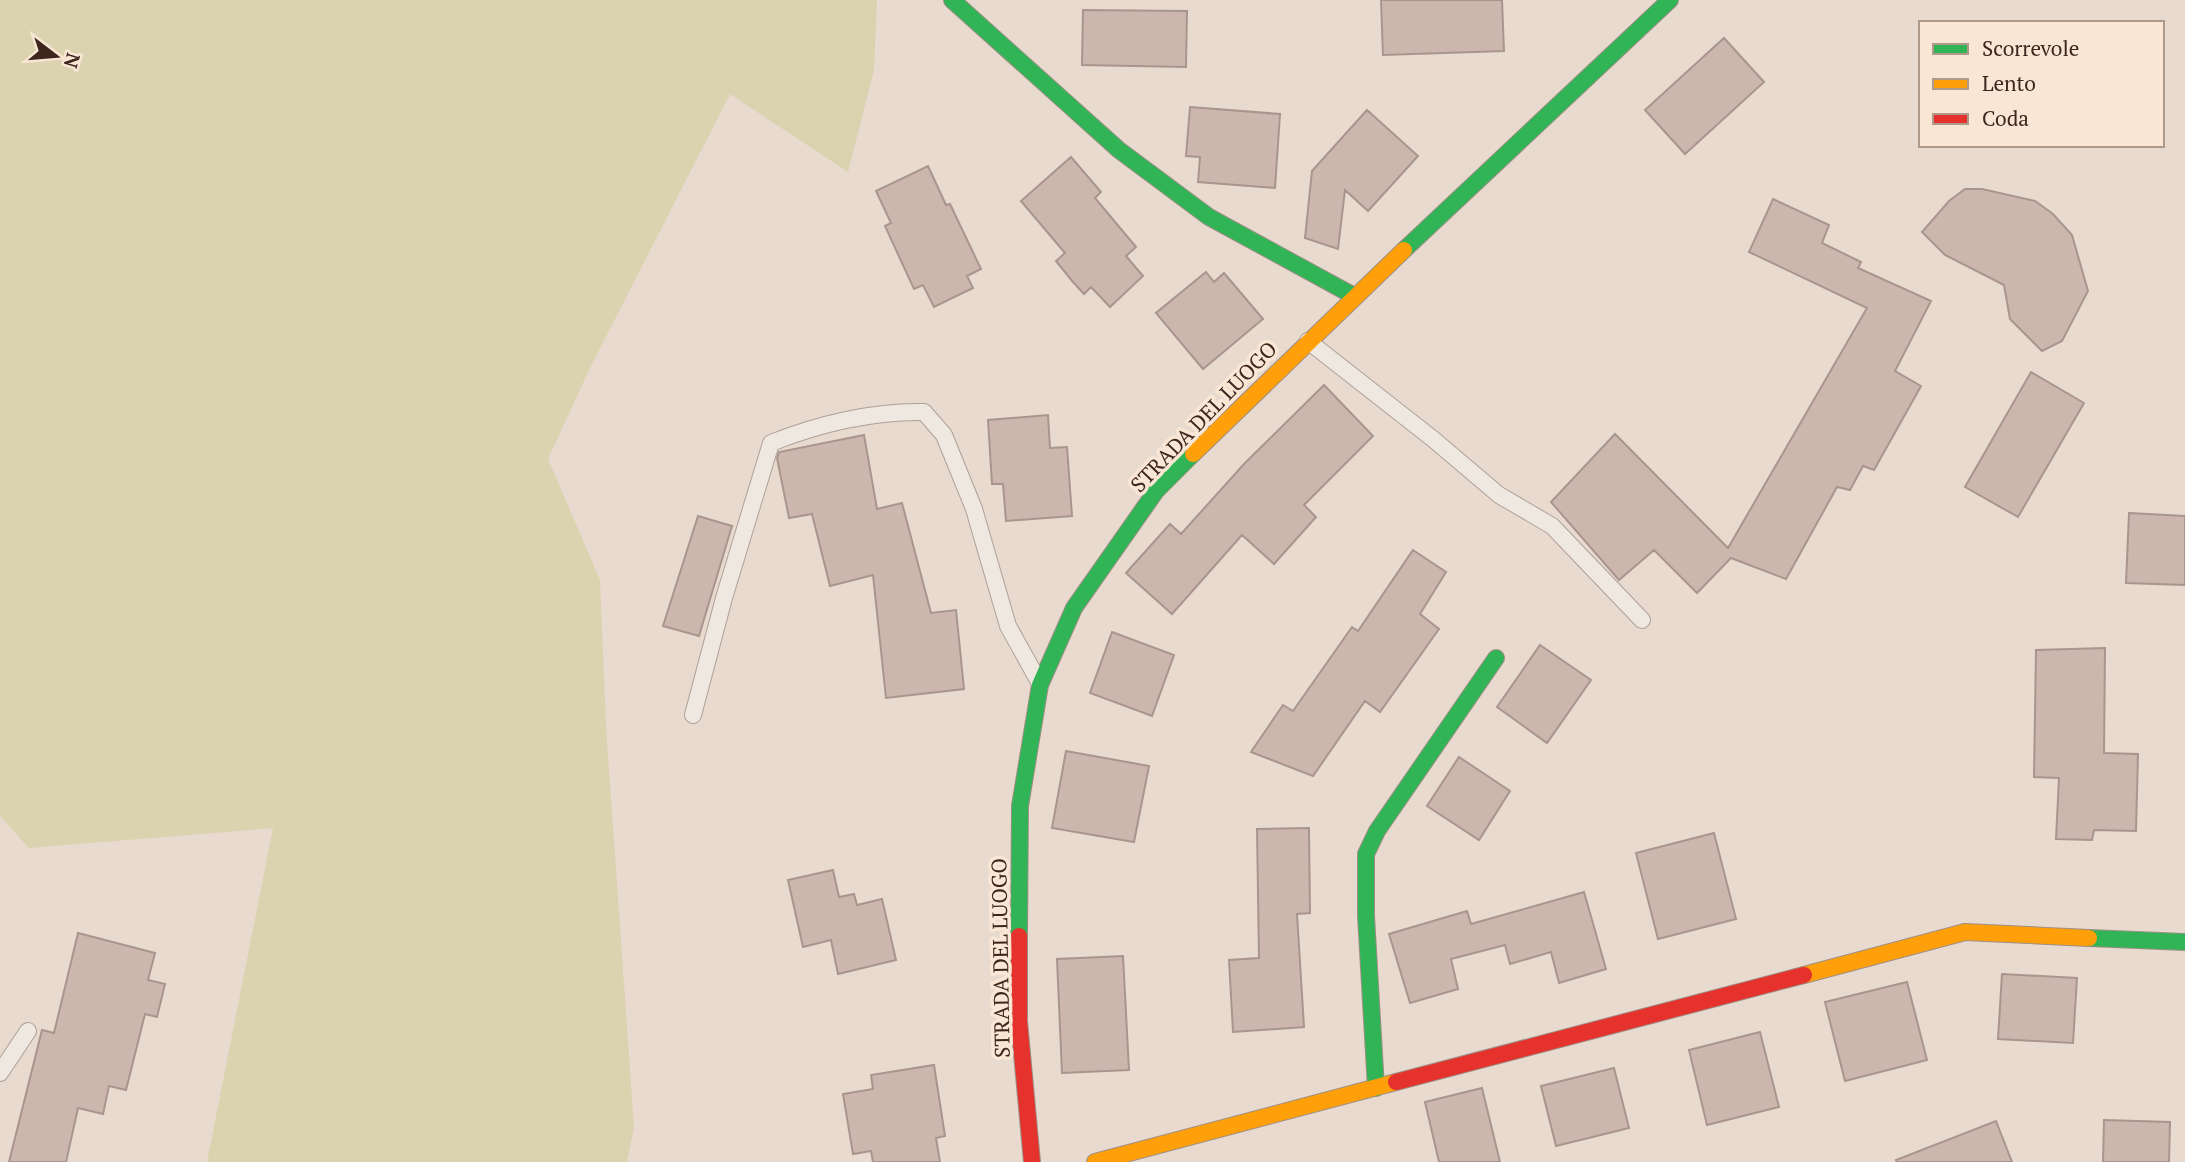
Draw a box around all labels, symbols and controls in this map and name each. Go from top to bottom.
north arrow [21,21,91,91]
legend [1919,21,2164,147]
text: Scorrevole [1982,34,2079,62]
text: N [59,50,87,72]
text: Lento [1982,69,2036,97]
text: Coda [1982,104,2029,132]
street label: STRADA DEL LUOGO [1124,335,1283,498]
street label: STRADA DEL LUOGO [984,858,1016,1058]

